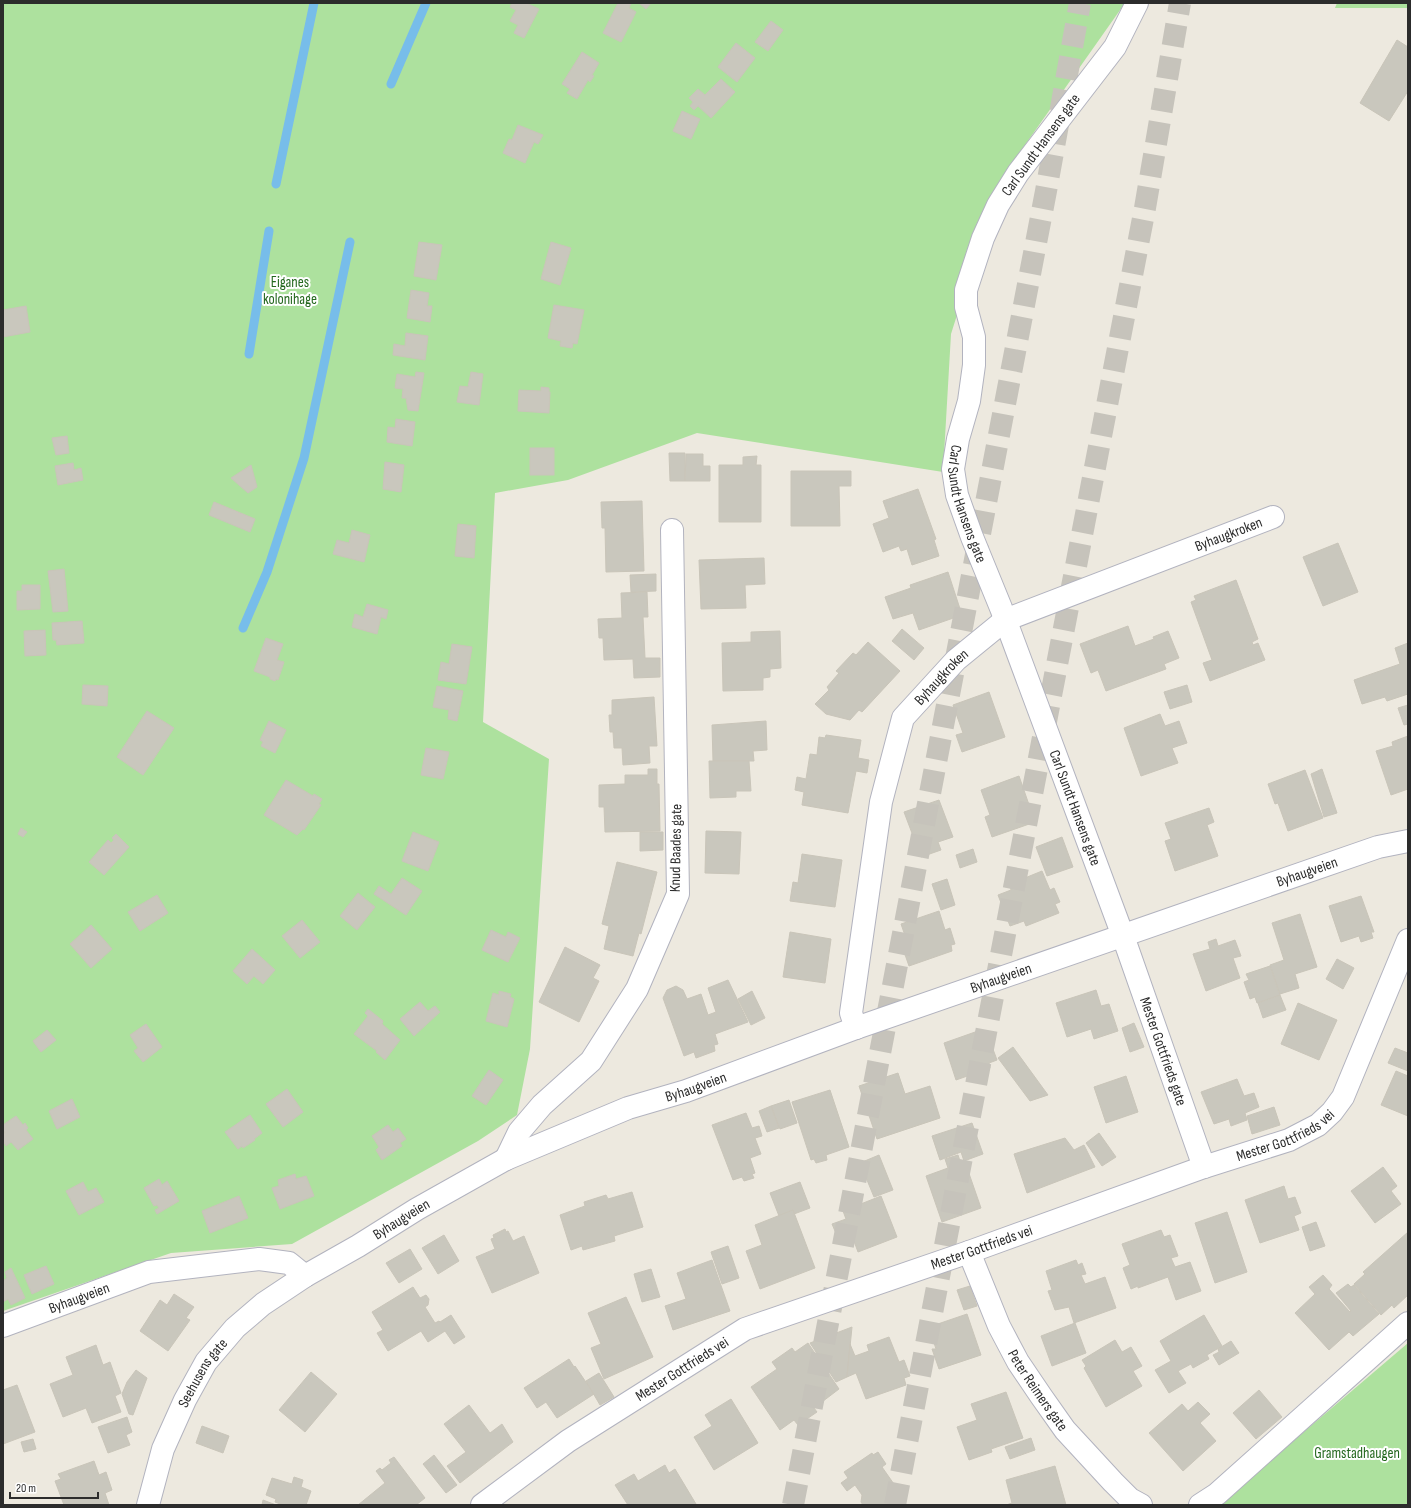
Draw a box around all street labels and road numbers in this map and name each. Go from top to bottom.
street label: Carl Sundt Hansens gate [997,90,1085,200]
street label: Carl Sundt Hansens gate [943,443,991,566]
street label: Byhaugkroken [1192,513,1265,556]
street label: Byhaugkroken [910,644,972,709]
street label: Carl Sundt Hansens gate [1045,747,1106,868]
street label: Knud Baades gate [666,804,686,892]
street label: Byhaugveien [1274,852,1340,891]
street label: Byhaugveien [968,958,1034,997]
street label: Mester Gottfrieds gate [1136,994,1191,1108]
street label: Byhaugveien [663,1067,729,1106]
street label: Mester Gottfrieds vei [1234,1105,1339,1166]
street label: Byhaugveien [369,1194,433,1244]
street label: Mester Gottfrieds vei [928,1220,1035,1274]
street label: Byhaugveien [46,1278,112,1318]
street label: Mester Gottfrieds vei [632,1332,732,1405]
street label: Seehusens gate [173,1334,232,1410]
street label: Peter Reimers gate [1004,1346,1072,1435]

